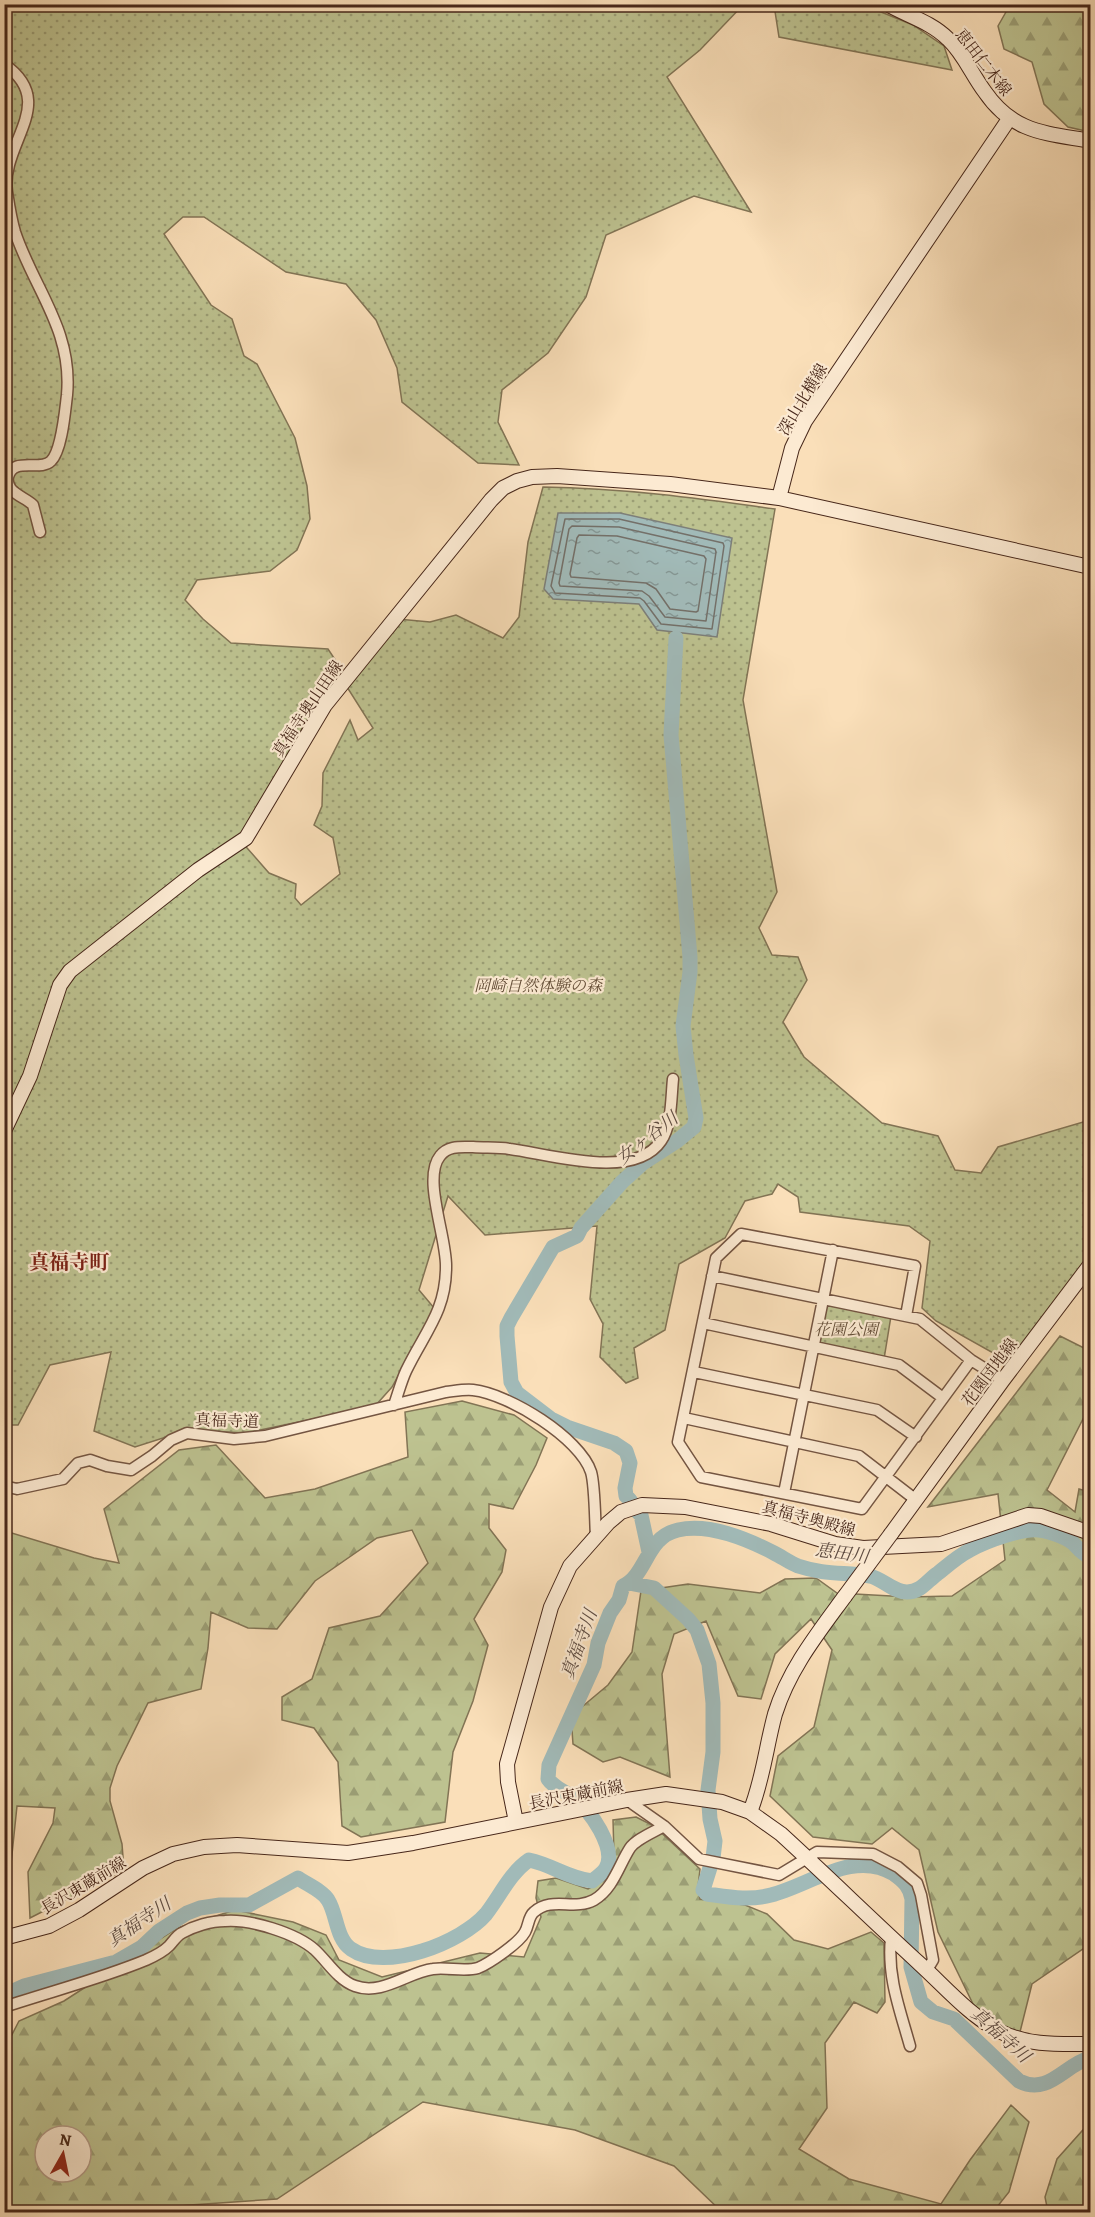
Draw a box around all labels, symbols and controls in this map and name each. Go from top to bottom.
street label: 恵田仁木線 [950,24,1017,101]
street label: 深山北横線 [773,360,833,439]
street label: 真福寺奥山田線 [267,656,348,761]
park label: 岡崎自然体験の森 [474,975,604,997]
water label: 女ヶ谷川 [611,1105,684,1170]
district label: 真福寺町 [29,1249,110,1276]
park label: 花園公園 [814,1319,881,1341]
street label: 花園団地線 [957,1334,1023,1411]
street label: 真福寺道 [195,1409,259,1433]
street label: 真福寺奥殿線 [760,1496,858,1542]
water label: 恵田川 [814,1537,872,1569]
water label: 真福寺川 [555,1604,603,1682]
street label: 長沢東蔵前線 [527,1775,625,1815]
street label: 長沢東蔵前線 [37,1852,130,1920]
water label: 真福寺川 [102,1891,177,1952]
water label: 真福寺川 [966,2002,1037,2069]
north arrow [33,2124,93,2184]
text: N [58,2128,73,2152]

